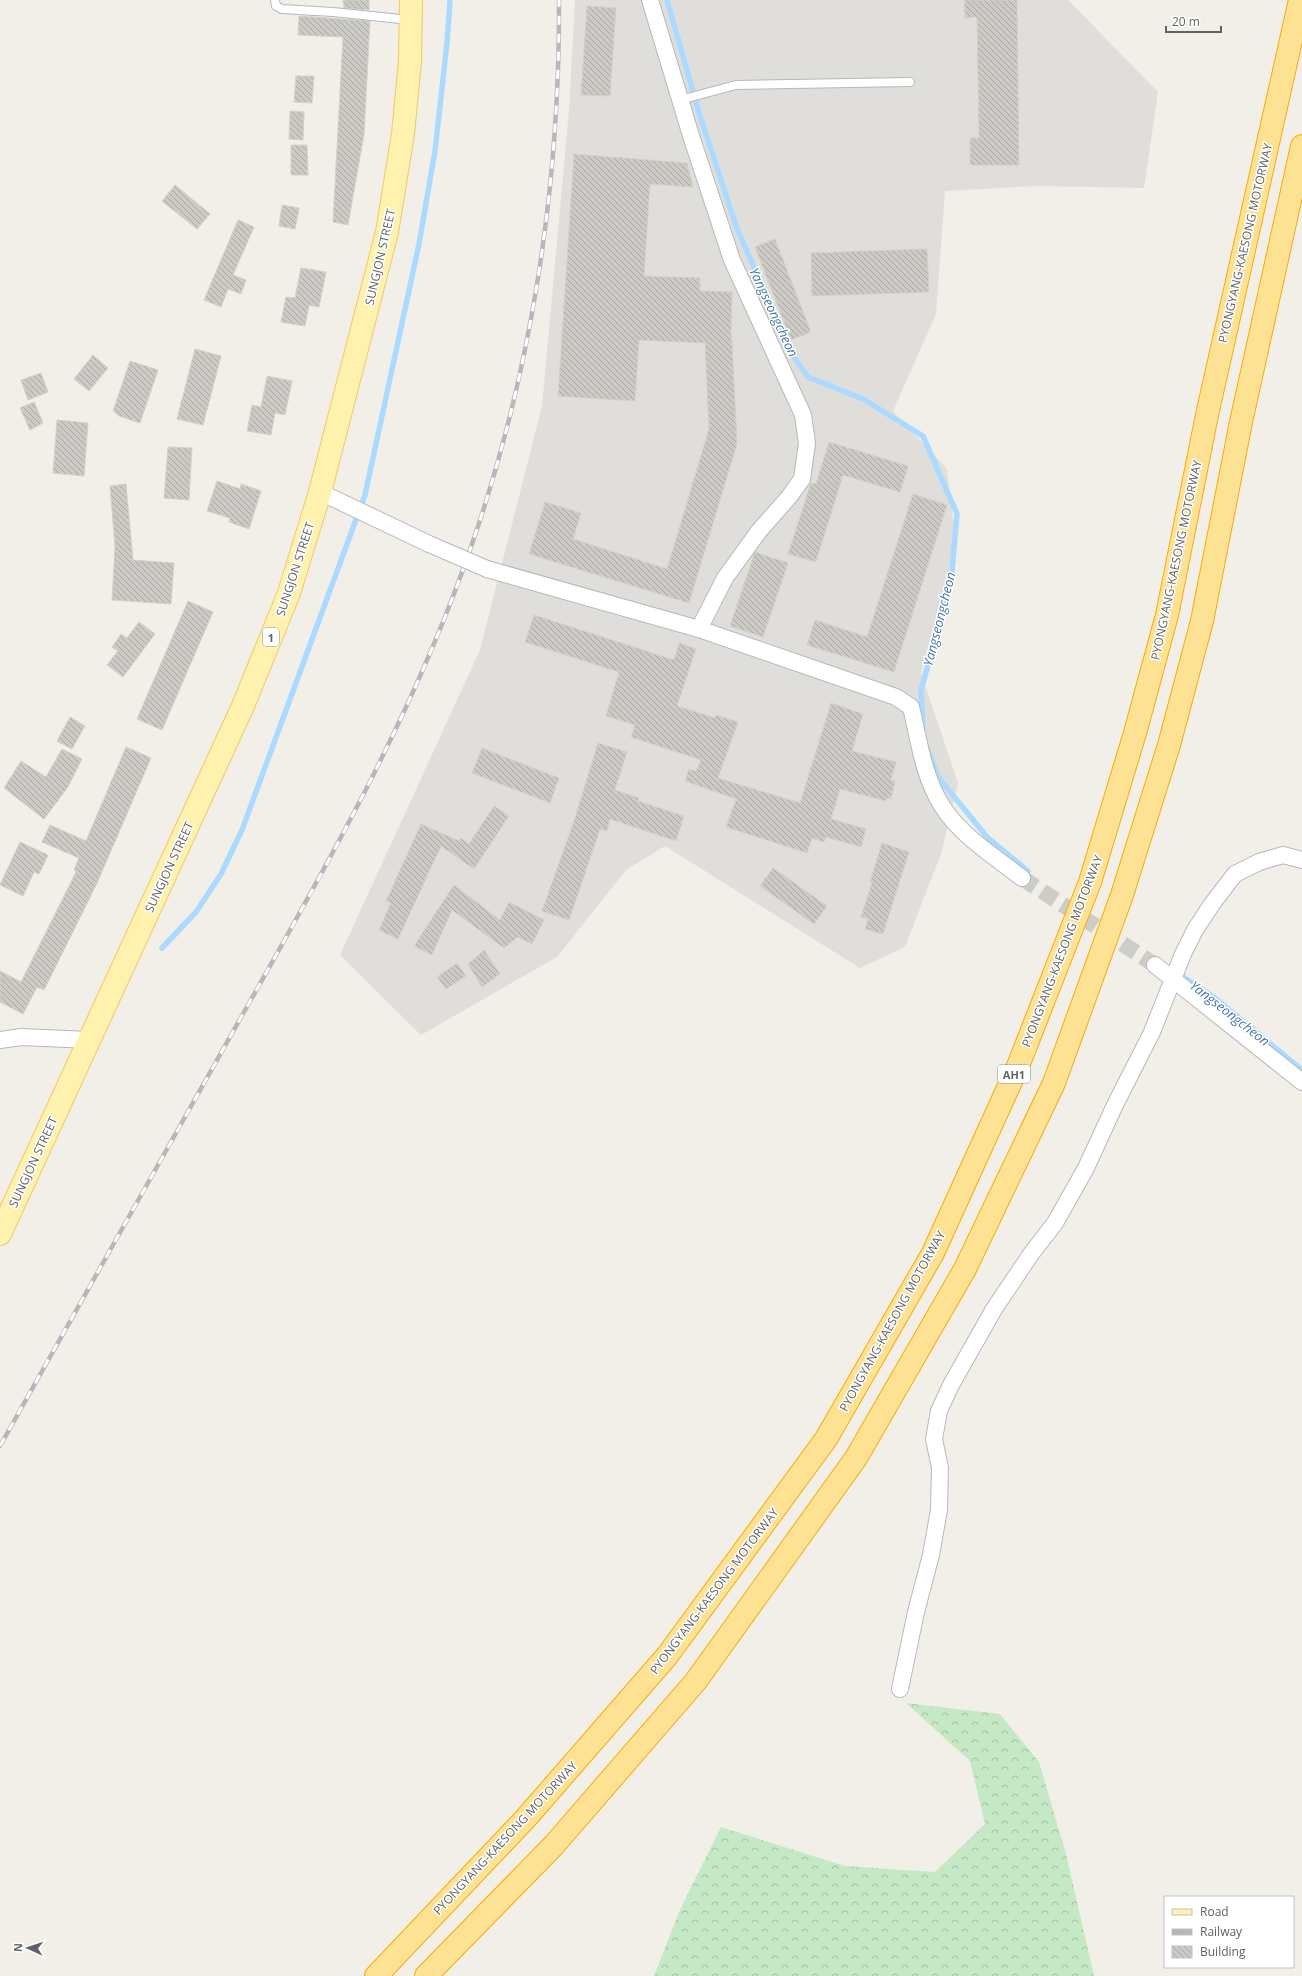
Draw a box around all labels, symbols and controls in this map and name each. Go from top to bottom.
scale bar [1166,8,1221,34]
text: 20 m [1172,13,1200,30]
street label: PYONGYANG-KAESONG MOTORWAY [1214,141,1276,344]
street label: SUNGJON STREET [361,207,399,307]
water label: Yangseongcheon [745,264,803,360]
street label: PYONGYANG-KAESONG MOTORWAY [1146,458,1206,662]
street label: SUNGJON STREET [272,519,318,618]
water label: Yangseongcheon [919,570,959,668]
road number: 1 [263,628,279,646]
street label: SUNGJON STREET [141,818,198,915]
street label: PYONGYANG-KAESONG MOTORWAY [1017,852,1107,1049]
water label: Yangseongcheon [1186,976,1274,1050]
road number: AH1 [998,1065,1030,1083]
street label: SUNGJON STREET [5,1113,62,1210]
street label: PYONGYANG-KAESONG MOTORWAY [835,1227,949,1414]
street label: PYONGYANG-KAESONG MOTORWAY [646,1504,782,1678]
street label: PYONGYANG-KAESONG MOTORWAY [429,1757,581,1918]
legend [1164,1896,1294,1968]
text: Road [1200,1903,1229,1920]
text: Railway [1200,1923,1243,1940]
north arrow [8,1928,48,1968]
text: N [10,1943,25,1952]
text: Building [1200,1943,1246,1960]

